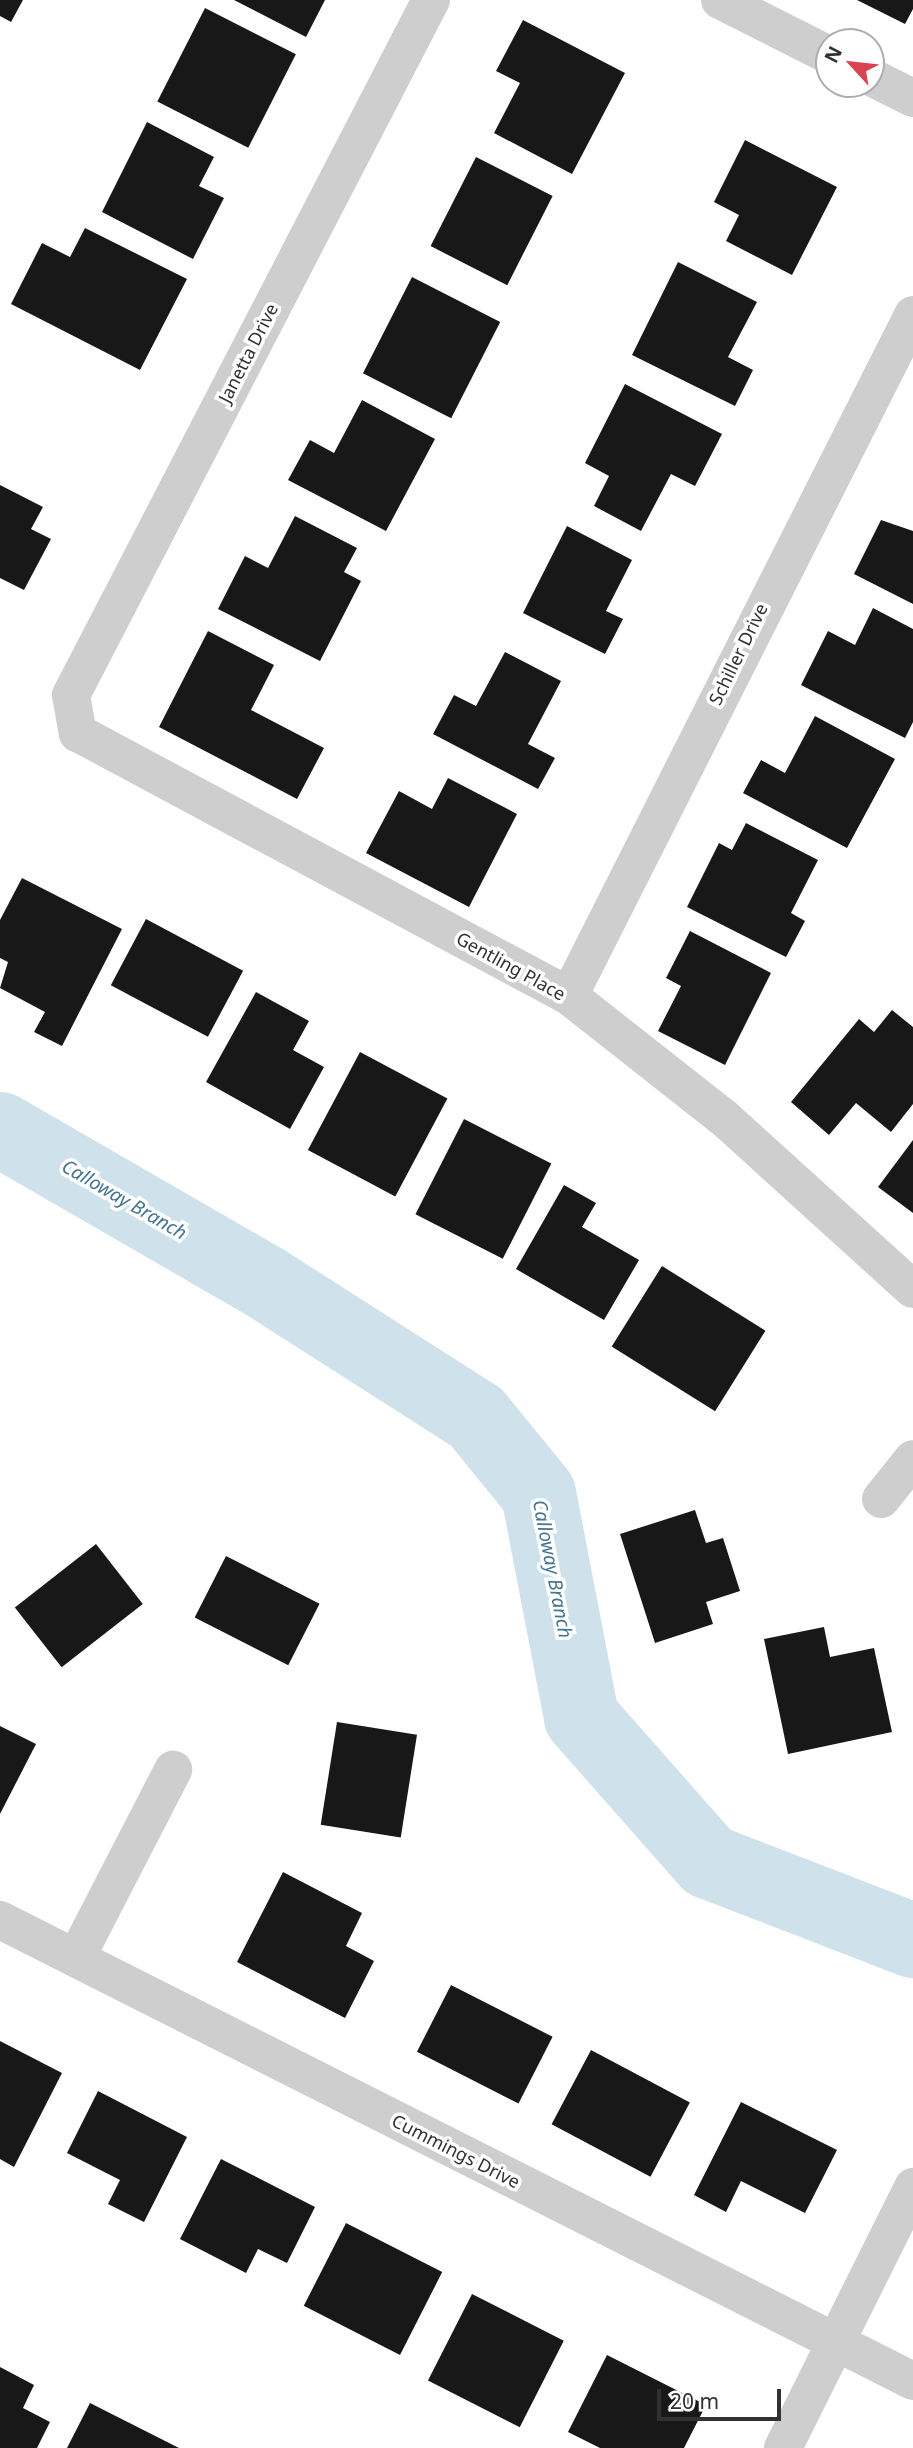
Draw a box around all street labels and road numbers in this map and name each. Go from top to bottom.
street label: Janetta Drive [214,300,282,406]
street label: Schiller Drive [704,600,772,708]
street label: Gentling Place [453,927,569,1005]
street label: Cummings Drive [388,2109,524,2193]

